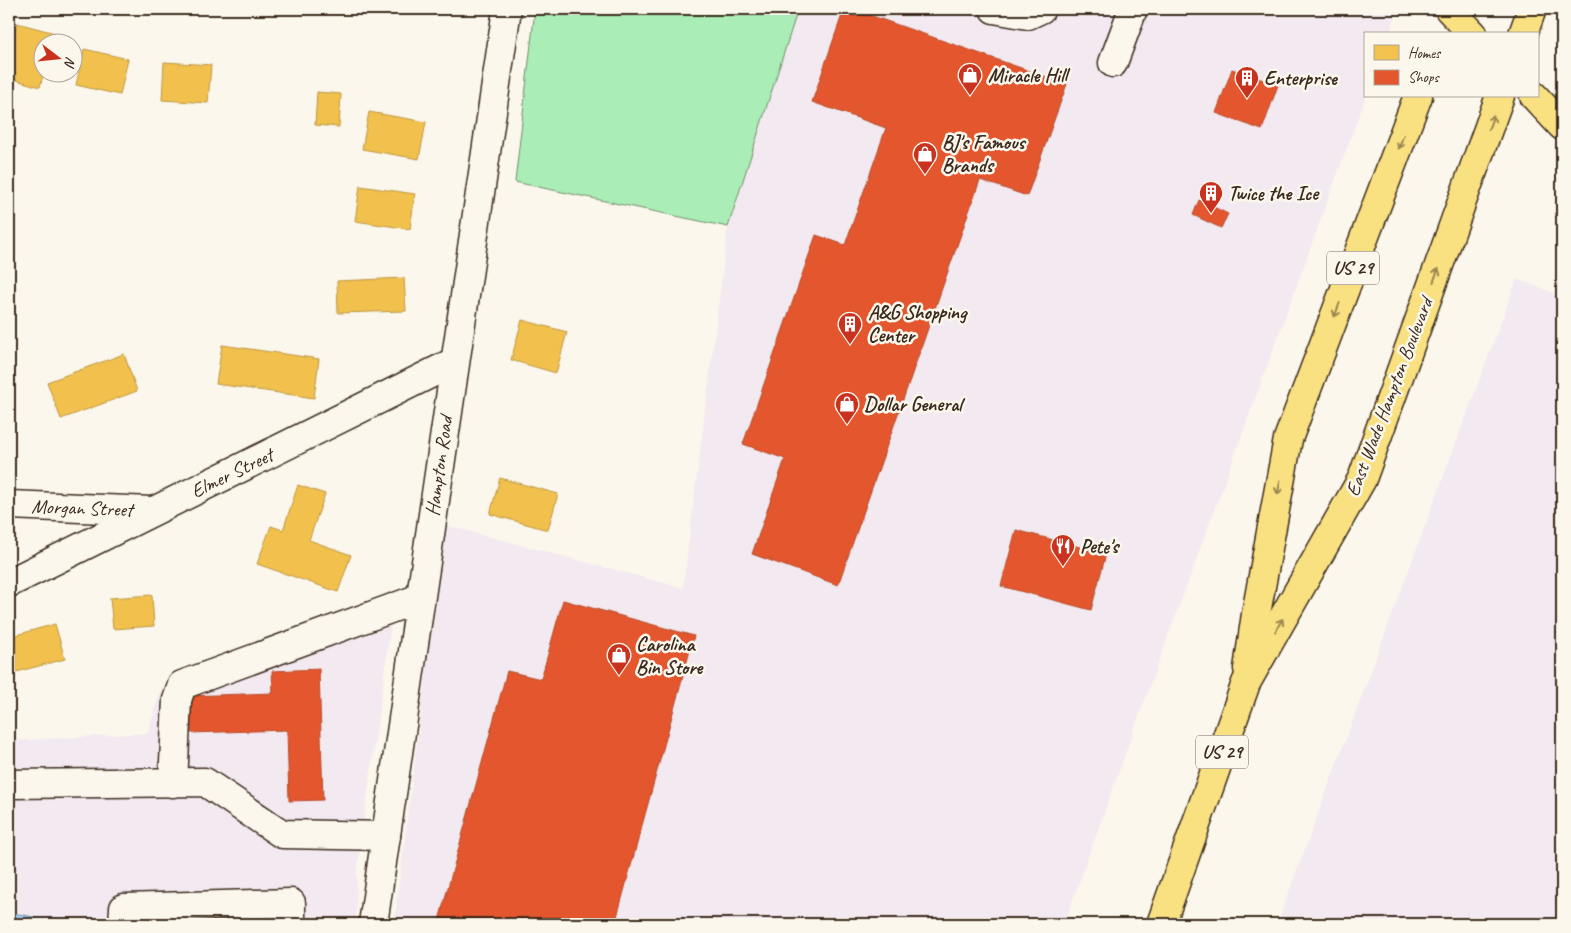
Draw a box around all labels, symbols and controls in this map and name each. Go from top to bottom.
north arrow [32,32,82,82]
legend [1364,32,1538,98]
text: Homes [1408,44,1442,63]
text: N [60,55,79,70]
shop icon: Miracle Hill [957,62,983,96]
place label: Miracle Hill [988,63,1071,88]
building icon: Enterprise [1234,65,1260,99]
place label: Enterprise [1264,66,1338,91]
text: Shops [1408,68,1441,87]
one-way arrow [1487,115,1497,131]
place label: BJ's Famous Brands [942,130,1026,178]
one-way arrow [1396,134,1405,149]
shop icon: BJ's Famous Brands [912,141,938,175]
building icon: Twice the Ice [1198,180,1224,214]
place label: Twice the Ice [1228,181,1320,206]
road number: US 29 [1327,252,1379,284]
one-way arrow [1432,268,1441,283]
street label: East Wade Hampton Boulevard [1340,291,1439,500]
place label: A&G Shopping Center [868,300,968,348]
one-way arrow [1332,302,1341,317]
building icon: A&G Shopping Center [837,311,863,345]
shop icon: Dollar General [834,391,860,425]
place label: Dollar General [864,392,965,417]
street label: Hampton Road [420,411,459,517]
street label: Elmer Street [187,441,280,504]
one-way arrow [1274,479,1284,495]
street label: Morgan Street [31,494,136,522]
restaurant icon: Pete's [1050,533,1076,567]
place label: Pete's [1080,534,1120,559]
one-way arrow [1275,618,1284,633]
place label: Carolina Bin Store [636,632,704,680]
shop icon: Carolina Bin Store [606,642,632,676]
road number: US 29 [1196,736,1248,769]

